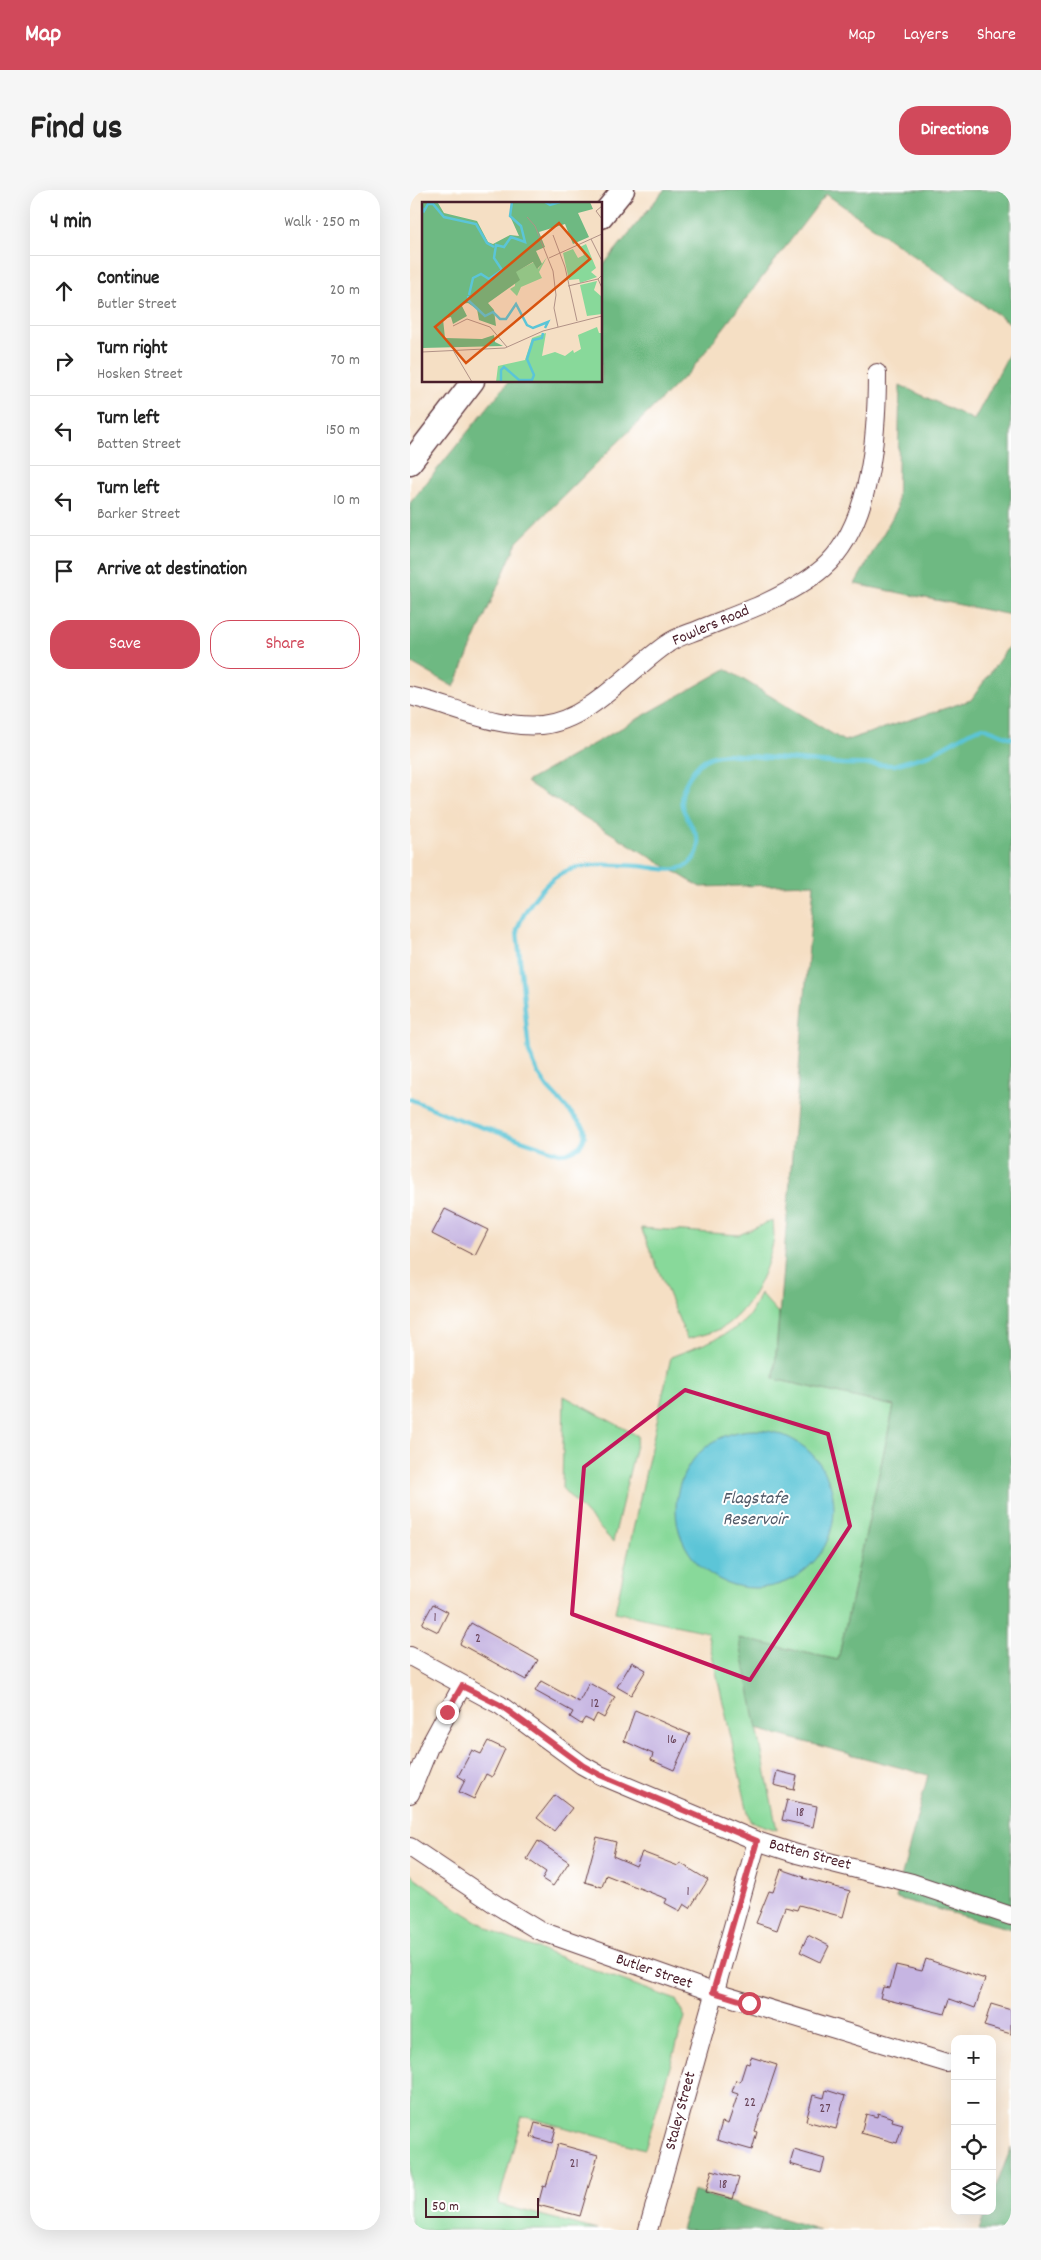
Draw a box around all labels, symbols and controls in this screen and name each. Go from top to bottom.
text: Map [25,18,61,52]
text: Map [848,23,875,48]
text: Layers [903,23,949,48]
text: Share [977,23,1016,48]
text: Find us [30,105,122,155]
button: Directions [899,106,1011,155]
inset map [422,202,602,382]
text: 4 min [50,208,92,238]
text: Walk · 250 m [284,211,360,234]
text: Continue [97,266,159,293]
icon: ahead [50,277,78,305]
text: 20 m [330,279,360,302]
text: Butler Street [97,293,177,316]
text: Turn right [97,336,168,363]
icon: right [50,347,78,375]
text: 70 m [330,349,360,372]
text: Hosken Street [97,363,183,386]
text: Turn left [97,406,160,433]
icon: left [50,417,78,445]
text: 150 m [326,419,360,442]
text: Batten Street [97,433,181,456]
text: Turn left [97,476,160,503]
icon: left [50,487,78,515]
text: 10 m [333,489,360,512]
text: Barker Street [97,503,180,526]
icon: arrive [50,557,78,585]
text: Arrive at destination [97,557,247,584]
street label: Fowlers Road [669,599,753,653]
button: Save [50,620,200,669]
button: Share [210,620,360,669]
water label: Flagstafe Reservoir [722,1487,789,1533]
house number: 1 [433,1608,437,1628]
house number: 2 [475,1629,481,1649]
house number: 12 [590,1694,600,1714]
route end [436,1701,459,1724]
house number: 16 [667,1730,677,1750]
house number: 18 [796,1803,805,1823]
street label: Batten Street [767,1833,854,1877]
house number: 1 [686,1882,690,1902]
street label: Butler Street [613,1948,696,1996]
route start [738,1992,761,2015]
map controls [951,2035,996,2215]
button: + [951,2035,996,2080]
street label: Staley Street [659,2069,703,2153]
button: − [951,2080,996,2125]
house number: 22 [744,2093,756,2113]
house number: 27 [819,2099,831,2119]
button: locate [951,2125,996,2170]
house number: 21 [569,2154,579,2174]
button: layers [951,2170,996,2215]
house number: 18 [719,2175,728,2195]
scale bar [425,2195,539,2218]
text: 50 m [432,2197,459,2217]

